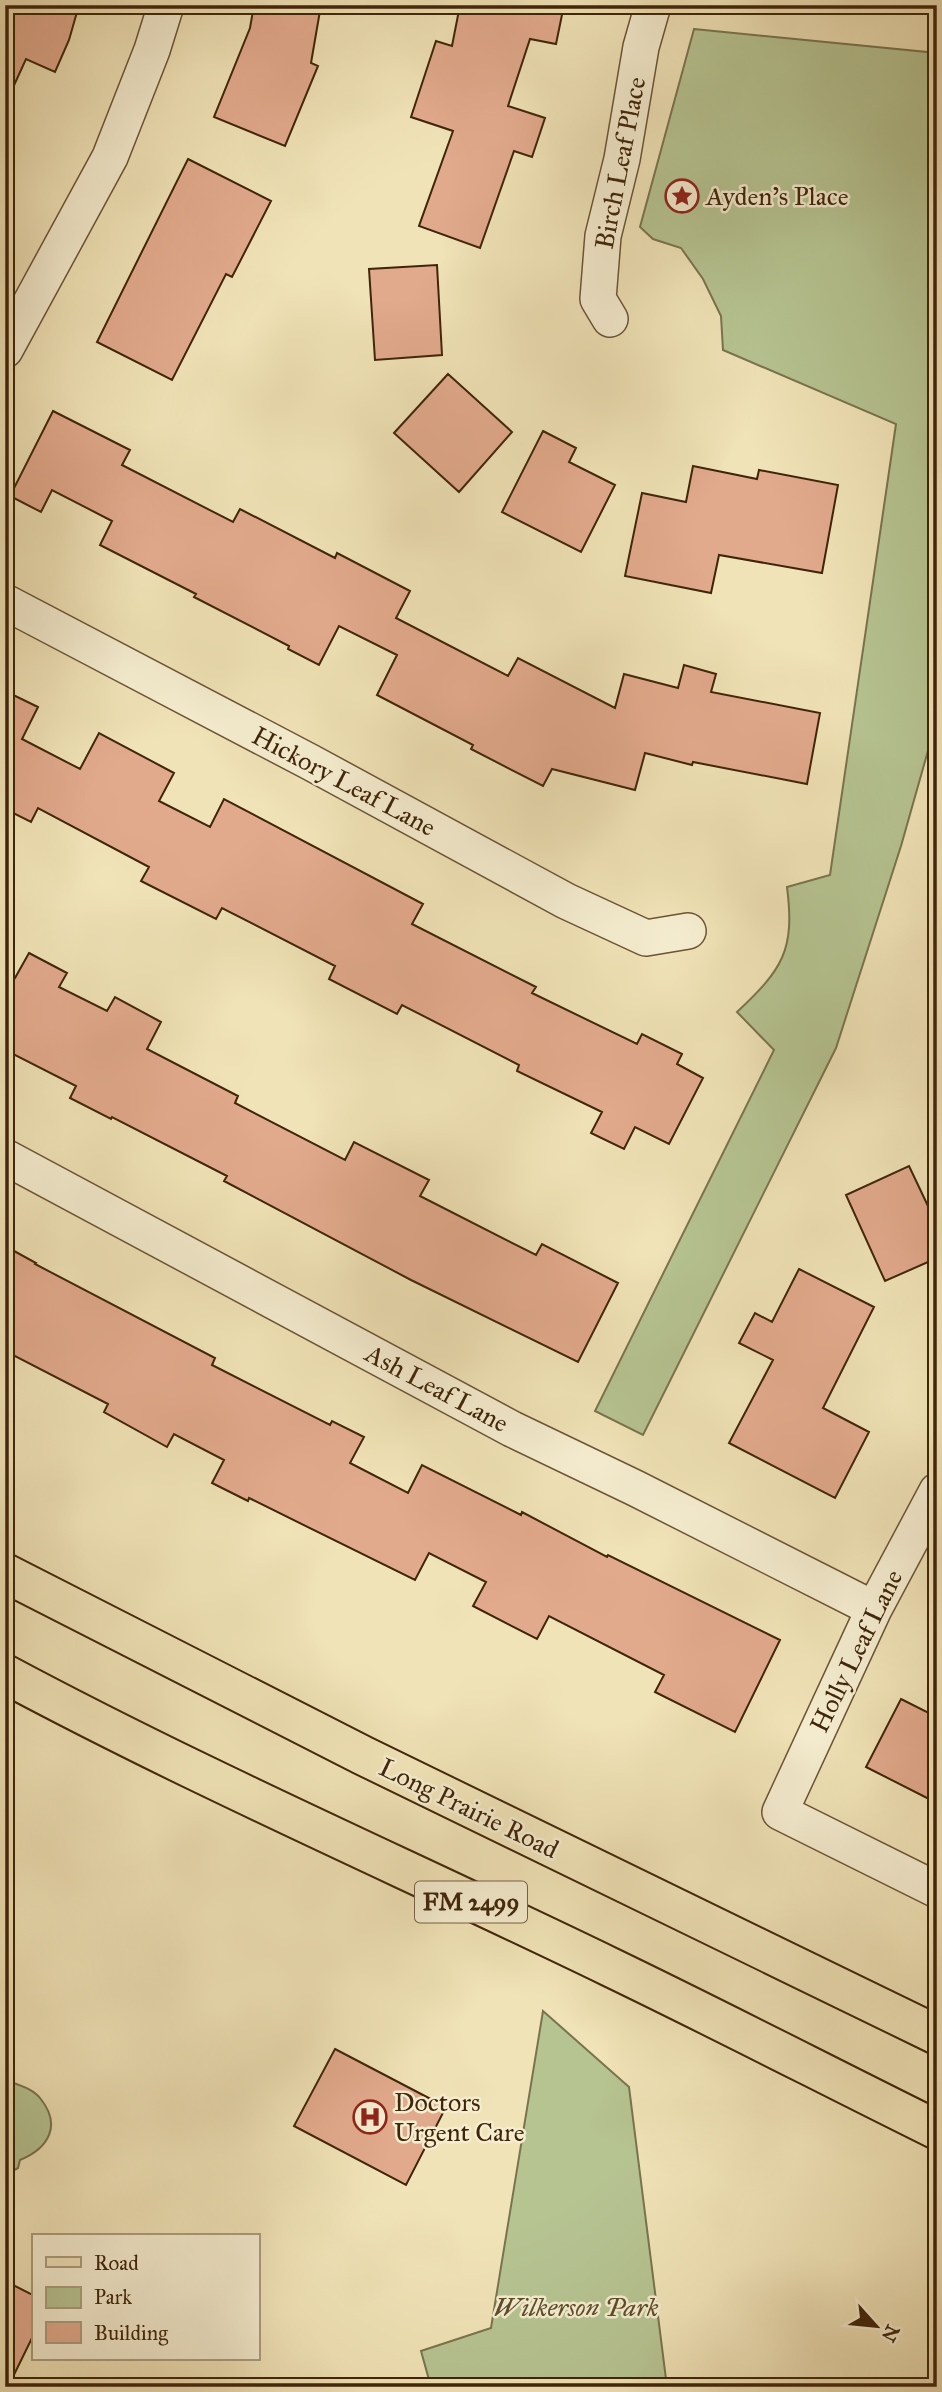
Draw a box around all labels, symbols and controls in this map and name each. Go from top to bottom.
street label: Birch Leaf Place [588,74,652,252]
place icon: Ayden's Place [663,177,701,215]
place label: Ayden's Place [705,180,849,212]
street label: Hickory Leaf Lane [247,719,442,843]
street label: Ash Leaf Lane [359,1336,514,1439]
street label: Holly Leaf Lane [803,1564,909,1738]
street label: Long Prairie Road [374,1751,564,1865]
road number: FM 2499 [415,1882,527,1923]
place label: Doctors Urgent Care [394,2086,525,2148]
hospital icon: Doctors Urgent Care [351,2098,389,2136]
legend [32,2234,259,2360]
text: Road [94,2250,139,2276]
text: Park [94,2284,132,2310]
north arrow [841,2290,911,2360]
park label: Wilkerson Park [493,2291,659,2323]
text: Building [94,2320,168,2346]
text: N [877,2321,905,2346]

